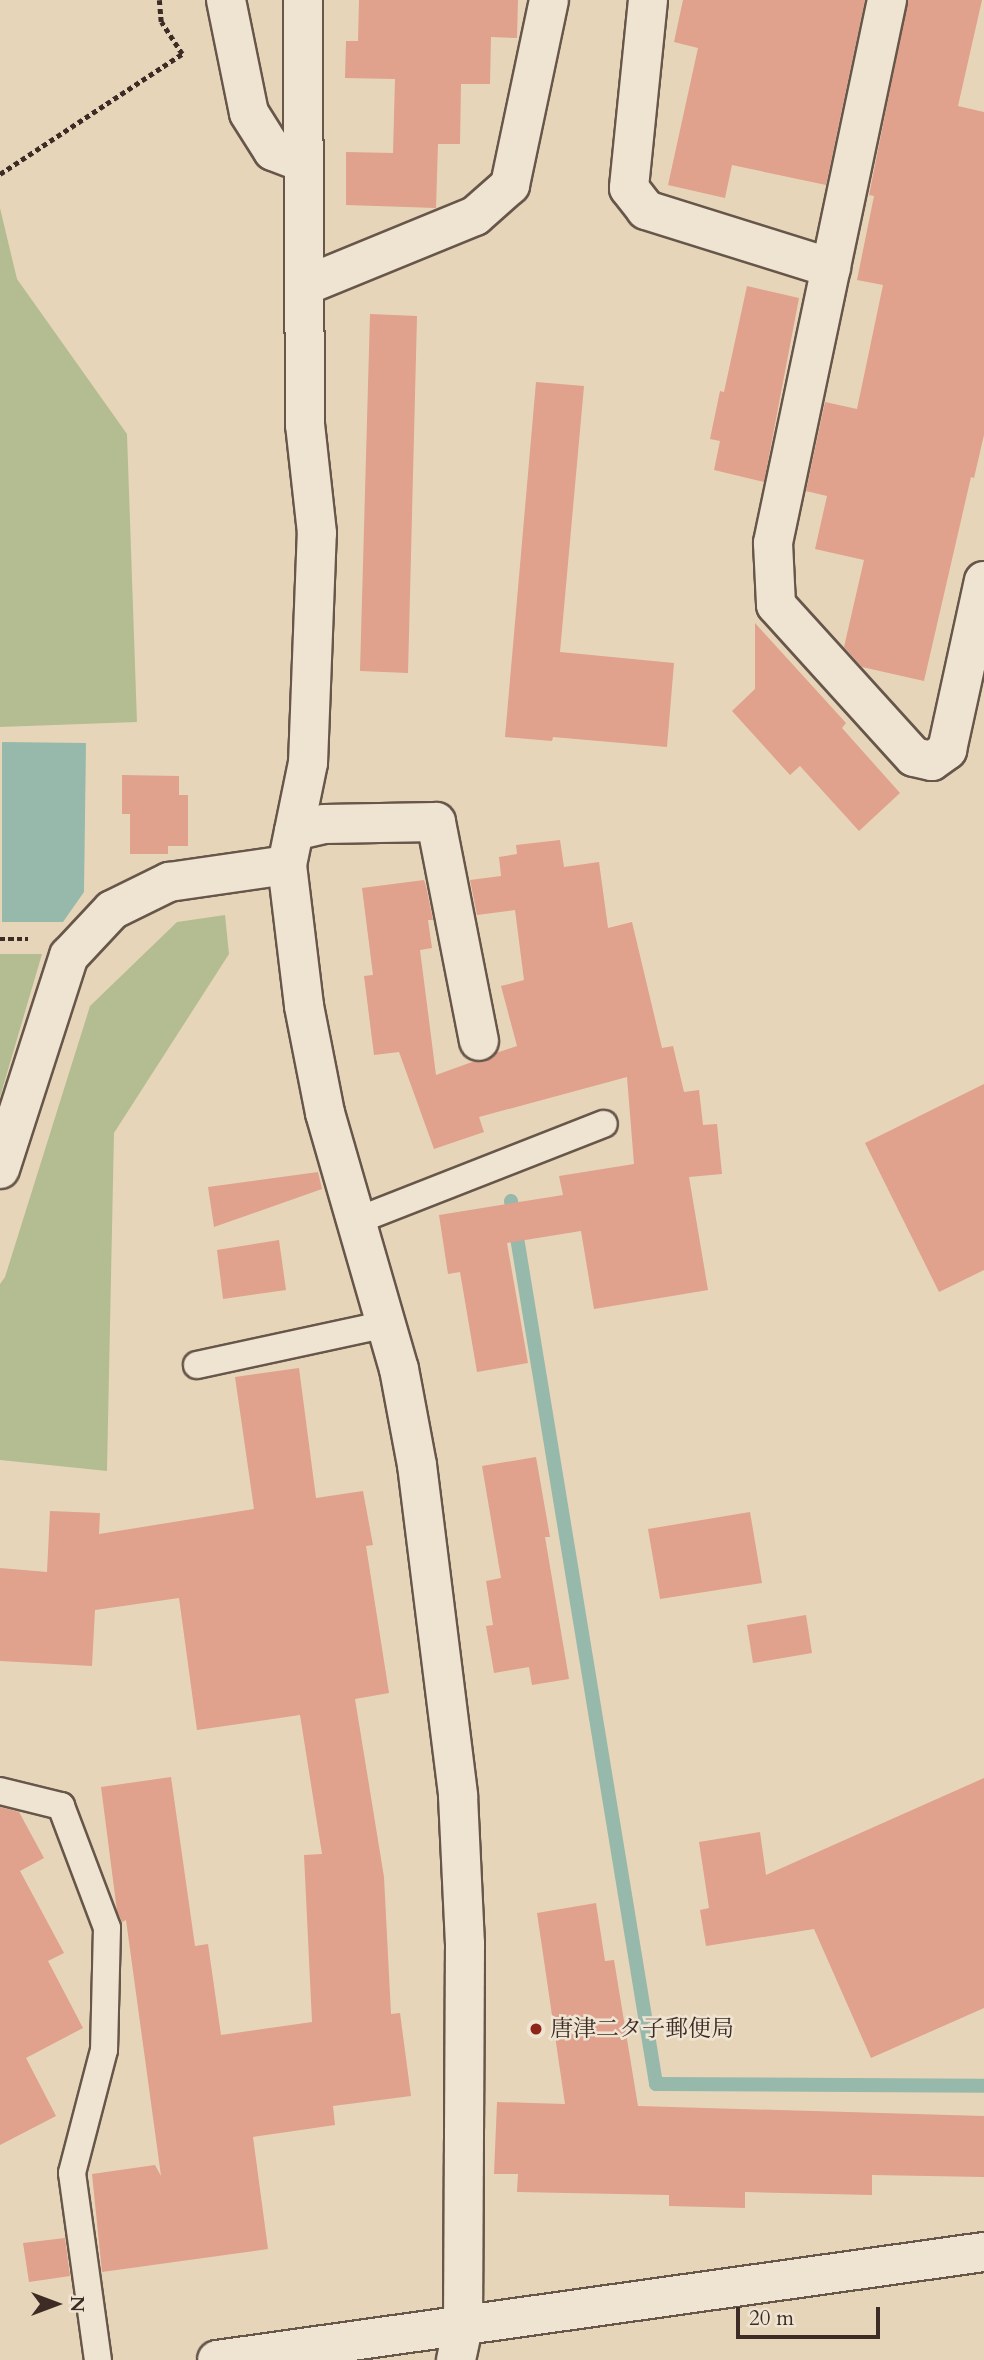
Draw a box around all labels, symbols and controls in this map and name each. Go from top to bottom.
place label: 唐津二タ子郵便局 [550,2015,734,2043]
marker: 唐津二タ子郵便局 [528,2021,544,2037]
north arrow [21,2269,91,2339]
scale bar [739,2294,883,2338]
text: N [64,2296,90,2312]
text: 20 m [749,2304,794,2333]

